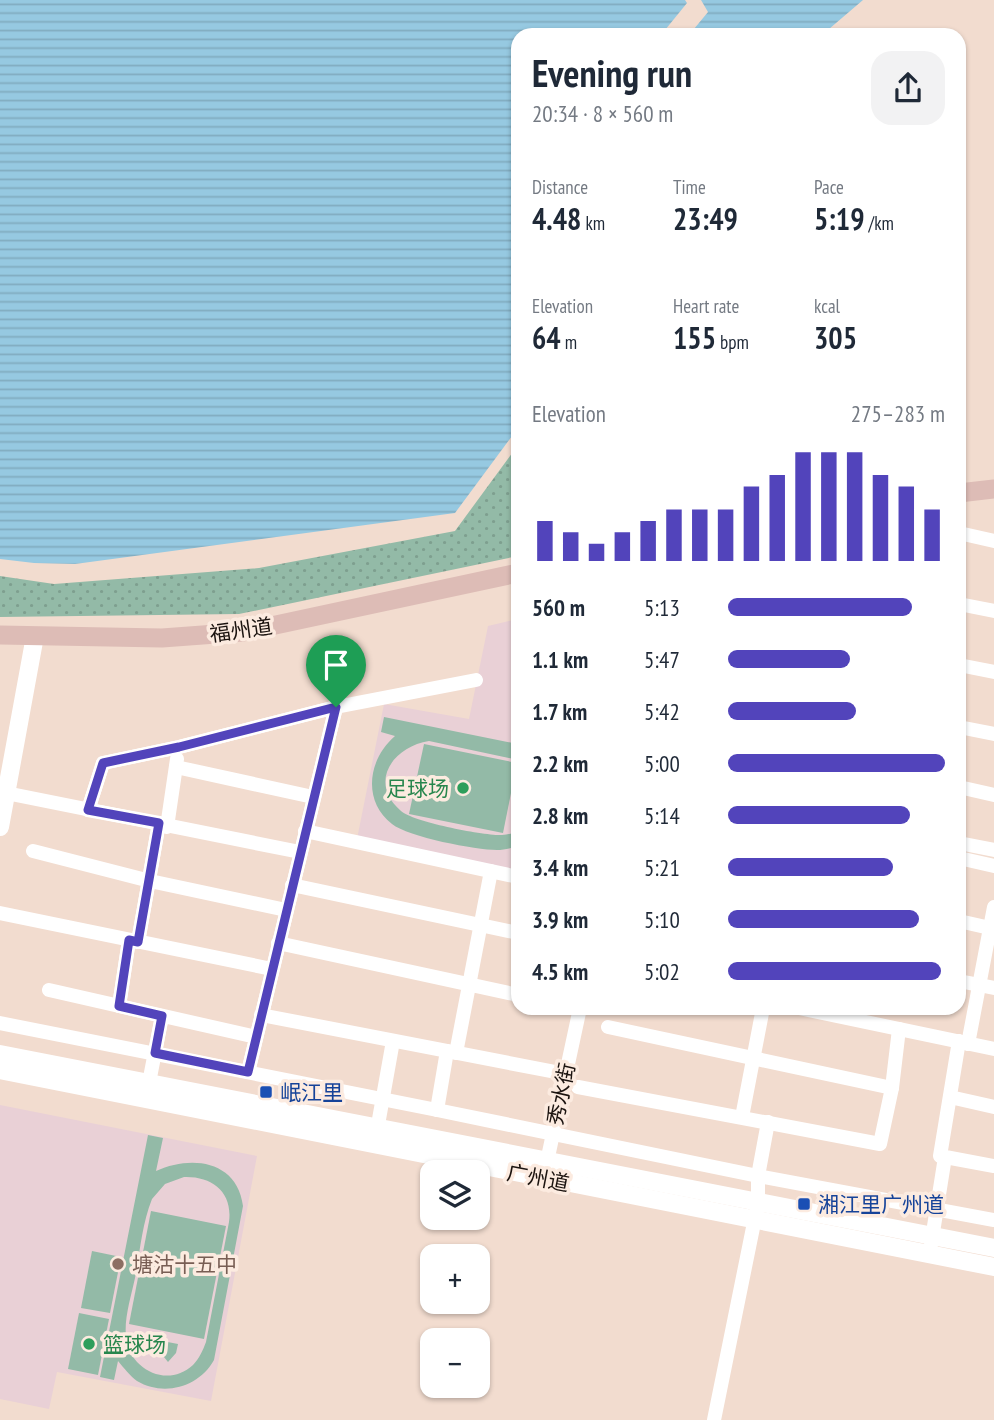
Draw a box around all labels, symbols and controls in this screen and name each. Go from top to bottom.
text: Evening run [532,48,692,97]
button: share [871,51,945,125]
text: 20:34 · 8 × 560 m [532,99,673,128]
text: Distance [532,175,588,199]
text: Time [673,175,706,199]
text: Pace [814,175,844,199]
text: 4.48 [532,199,581,238]
text: 23:49 [673,199,738,238]
text: 5:19 [814,199,865,238]
text: km [581,211,605,235]
text: /km [865,211,894,235]
text: Elevation [532,294,593,318]
text: Heart rate [673,294,739,318]
text: kcal [814,294,840,318]
text: 64 [532,318,561,357]
text: 155 [673,318,716,357]
text: 305 [814,318,857,357]
text: m [561,330,577,354]
text: bpm [716,330,749,354]
text: Elevation [532,399,606,428]
text: 275–283 m [851,399,945,428]
text: 560 m [532,593,585,622]
text: 5:13 [644,593,680,622]
street label: 福州道 [208,612,274,648]
pin [306,635,366,707]
text: 1.1 km [532,645,588,674]
text: 5:47 [644,645,680,674]
icon: arrive [317,646,355,684]
text: 1.7 km [532,697,587,726]
text: 5:42 [644,697,680,726]
text: 2.2 km [532,749,588,778]
text: 5:00 [644,749,680,778]
place label: 足球场 [386,775,449,802]
marker: 足球场 [455,780,471,796]
text: 2.8 km [532,801,588,830]
text: 5:14 [644,801,680,830]
text: 3.4 km [532,853,588,882]
text: 5:21 [644,853,680,882]
text: 3.9 km [532,905,588,934]
text: 5:10 [644,905,680,934]
text: 4.5 km [532,957,588,986]
text: 5:02 [644,957,680,986]
street label: 秀水街 [541,1060,581,1128]
place label: 岷江里 [280,1079,343,1106]
marker: 岷江里 [258,1084,274,1100]
street label: 广州道 [505,1159,571,1197]
map controls [420,1160,490,1398]
button: layers [420,1160,490,1230]
place label: 湘江里广州道 [818,1191,944,1218]
marker: 湘江里广州道 [796,1196,812,1212]
button: + [420,1244,490,1314]
place label: 塘沽十五中 [132,1251,237,1278]
marker: 塘沽十五中 [110,1256,126,1272]
button: − [420,1328,490,1398]
place label: 篮球场 [103,1331,166,1358]
marker: 篮球场 [81,1336,97,1352]

